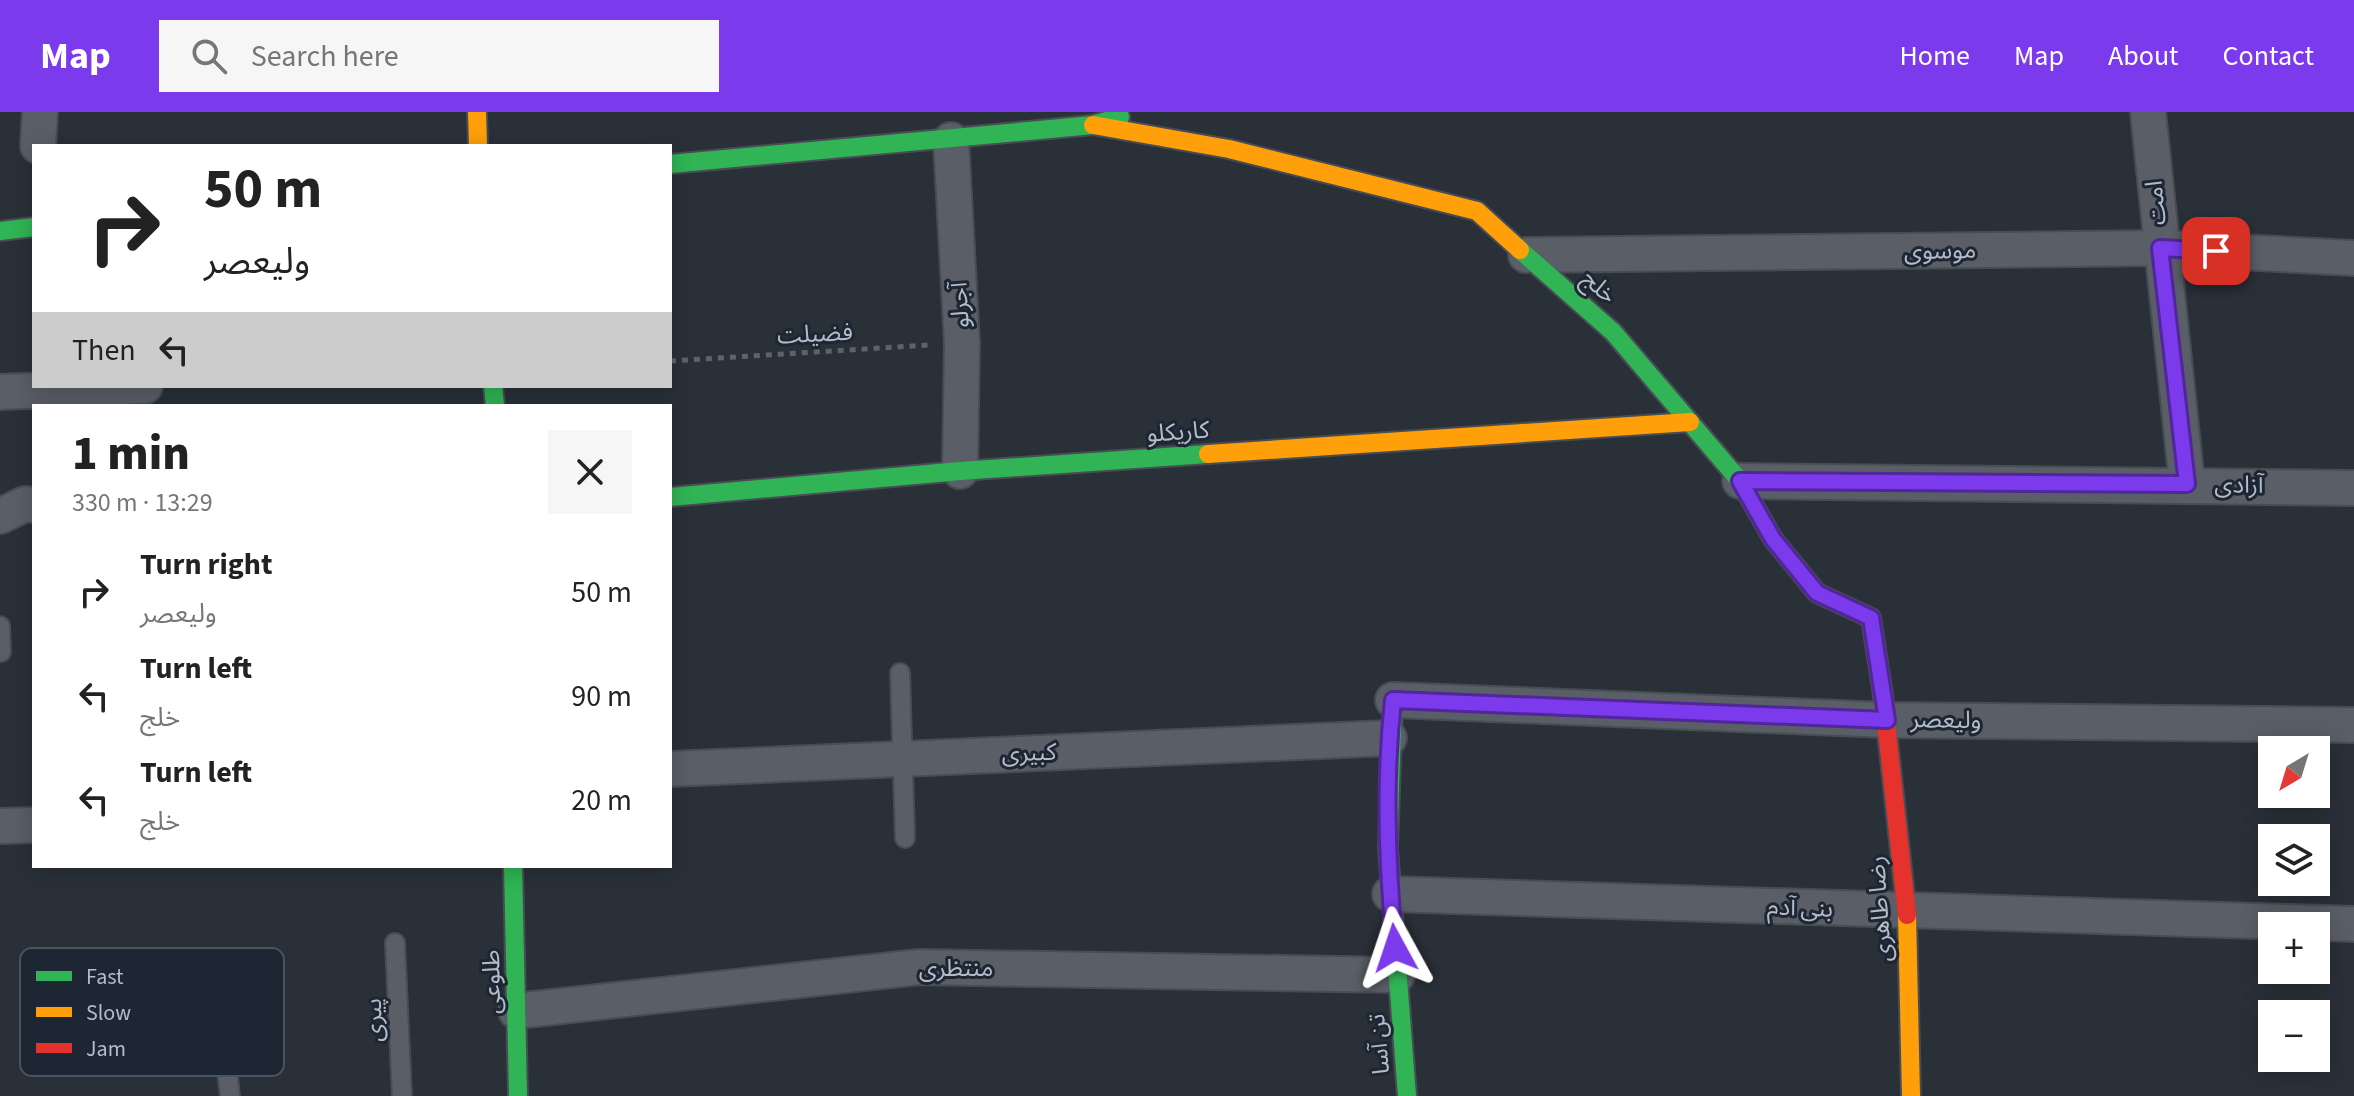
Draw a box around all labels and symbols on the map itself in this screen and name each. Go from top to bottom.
street label: امت [2137,179,2175,227]
pin [2182,217,2250,285]
street label: موسوی [1904,233,1976,269]
street label: خلج [1574,262,1624,312]
street label: آجرلو [941,280,979,329]
street label: فضیلت [776,315,854,353]
street label: کاریکلو [1145,412,1212,452]
street label: آزادی [2214,467,2265,503]
street label: ولیعصر [1909,702,1982,738]
street label: کبیری [1001,735,1058,771]
north arrow [2258,736,2330,808]
street label: رضا طاهری [1859,855,1901,963]
street label: بنی آدم [1766,889,1834,927]
position arrow [1353,906,1437,990]
legend [20,948,284,1076]
street label: طلوعی [474,949,510,1015]
street label: منتظری [919,951,993,986]
text: Fast [86,961,124,993]
text: Slow [86,997,131,1029]
street label: پیری [356,997,392,1043]
street label: تن آسا [1359,1012,1399,1076]
text: Jam [86,1033,126,1065]

